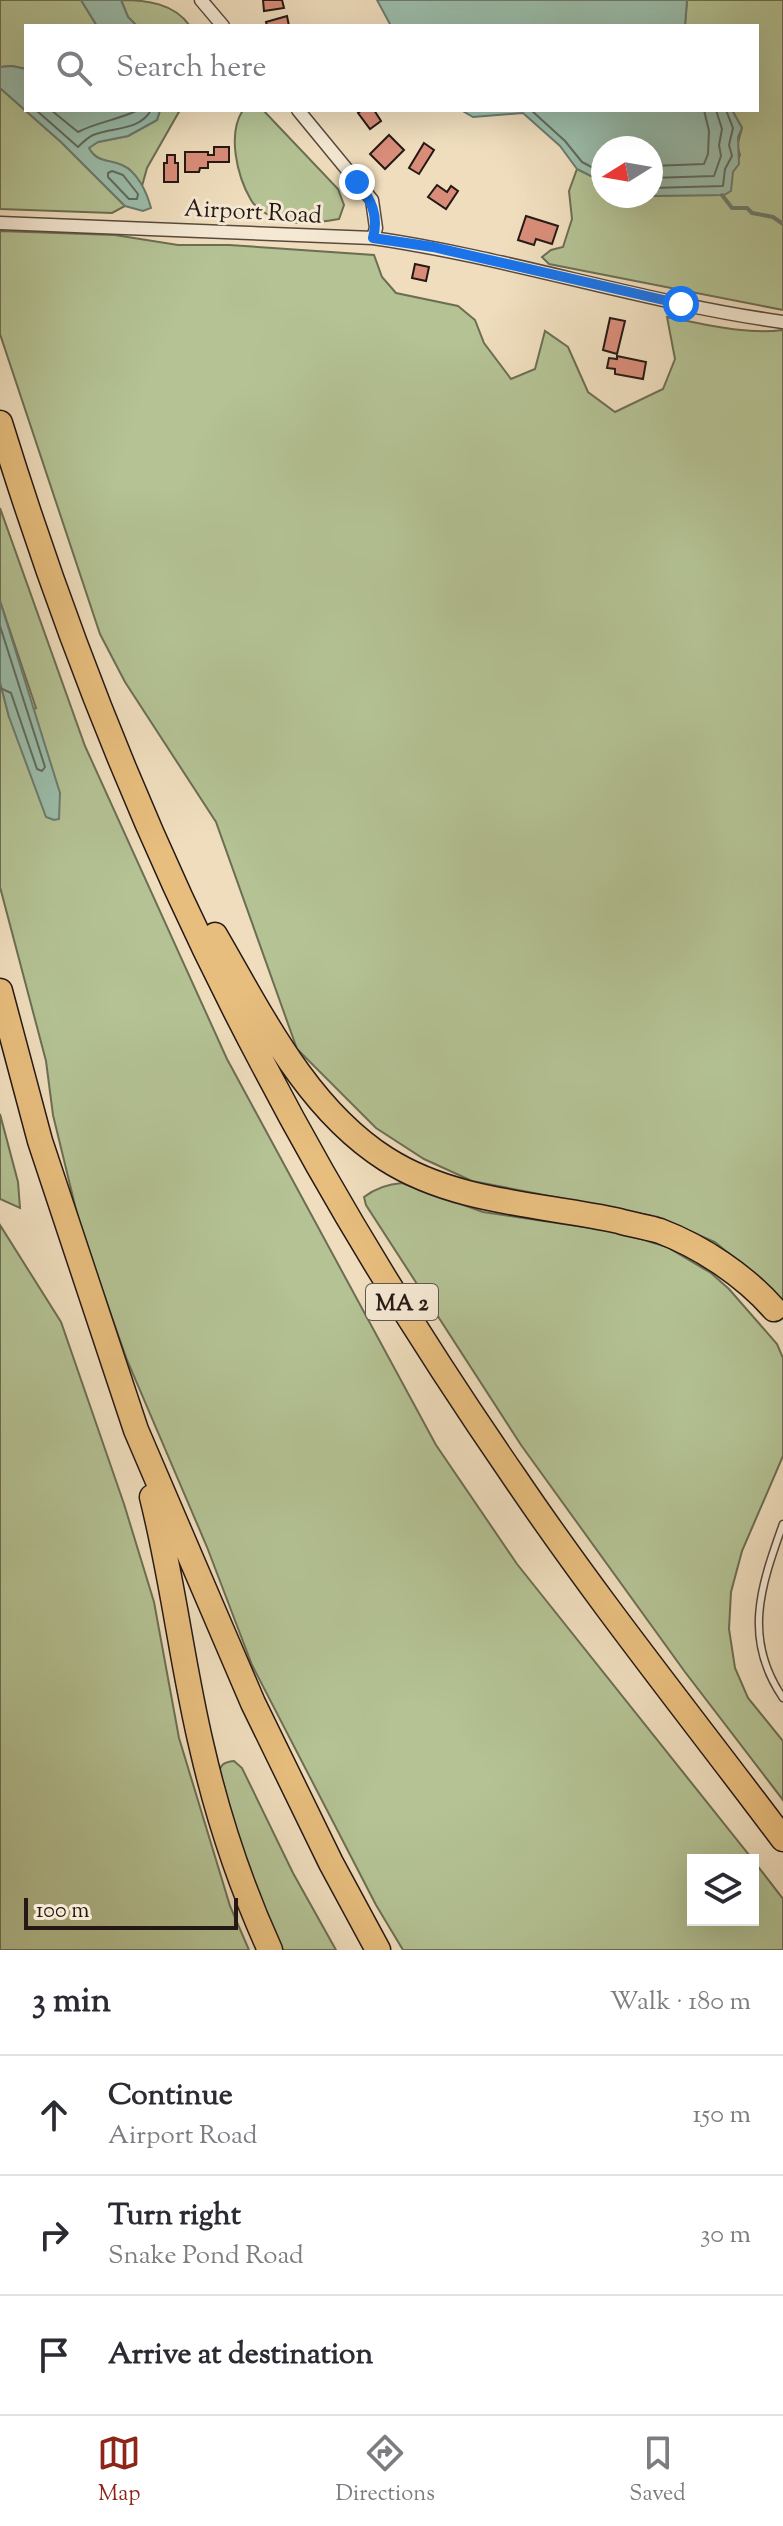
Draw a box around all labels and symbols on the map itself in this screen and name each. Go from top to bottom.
north arrow [591,136,663,208]
route end [339,164,375,200]
street label: Airport Road [183,192,323,234]
route start [663,286,699,322]
road number: MA 2 [366,1284,438,1320]
scale bar [24,1894,238,1930]

